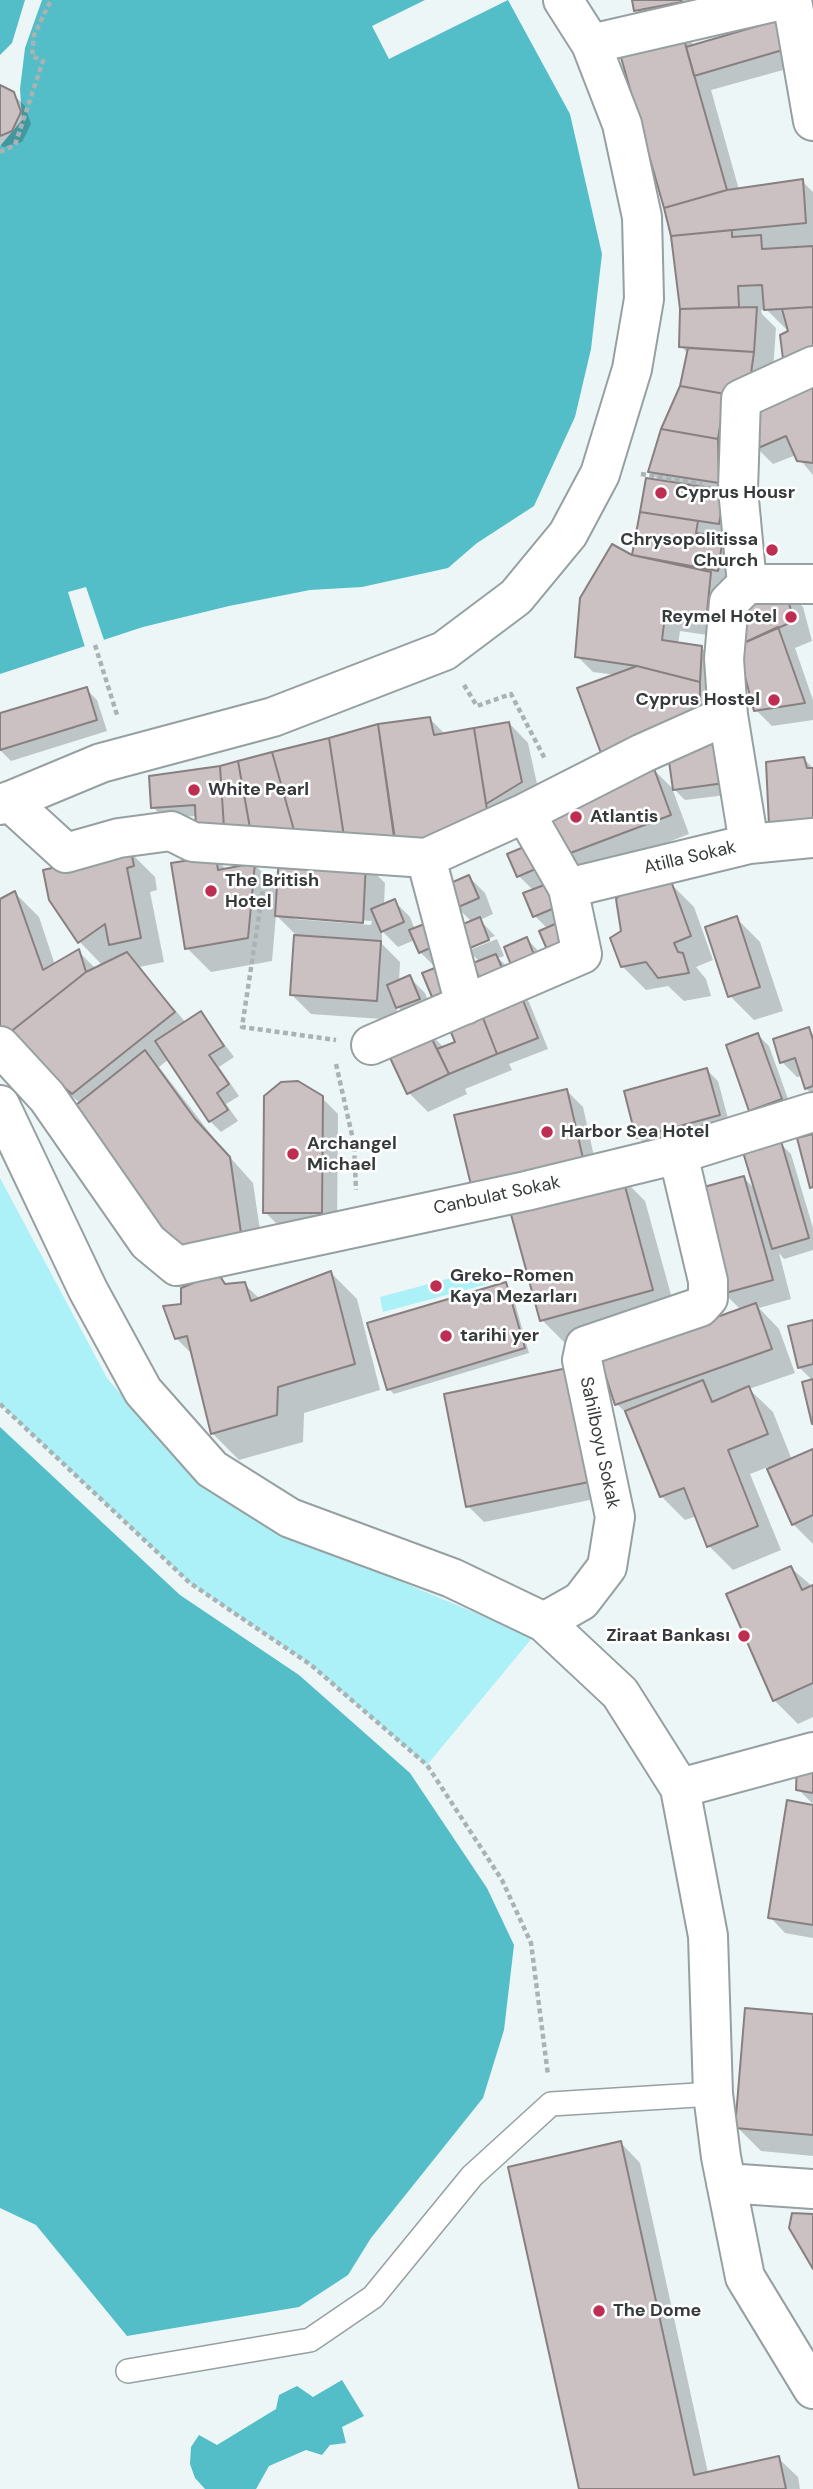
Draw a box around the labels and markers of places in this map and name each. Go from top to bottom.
place label: Cyprus Housr [675,482,795,504]
marker: Cyprus Housr [653,485,669,501]
place label: Chrysopolitissa Church [620,529,758,572]
marker: Chrysopolitissa Church [764,542,780,558]
place label: Reymel Hotel [661,606,777,628]
marker: Reymel Hotel [783,609,799,625]
place label: Cyprus Hostel [635,689,760,711]
marker: Cyprus Hostel [766,692,782,708]
place label: White Pearl [208,779,309,801]
marker: White Pearl [186,782,202,798]
place label: Atlantis [590,806,658,828]
marker: Atlantis [568,809,584,825]
place label: The British Hotel [225,870,319,912]
marker: The British Hotel [203,883,219,899]
place label: Harbor Sea Hotel [561,1121,709,1143]
marker: Harbor Sea Hotel [539,1124,555,1140]
place label: Archangel Michael [307,1133,397,1176]
marker: Archangel Michael [285,1146,301,1162]
place label: Greko-Romen Kaya Mezarları [450,1265,577,1308]
marker: Greko-Romen Kaya Mezarları [428,1278,444,1294]
place label: tarihi yer [460,1325,539,1347]
marker: tarihi yer [438,1328,454,1344]
place label: Ziraat Bankası [606,1625,730,1647]
marker: Ziraat Bankası [736,1628,752,1644]
place label: The Dome [613,2300,701,2322]
marker: The Dome [591,2303,607,2319]

